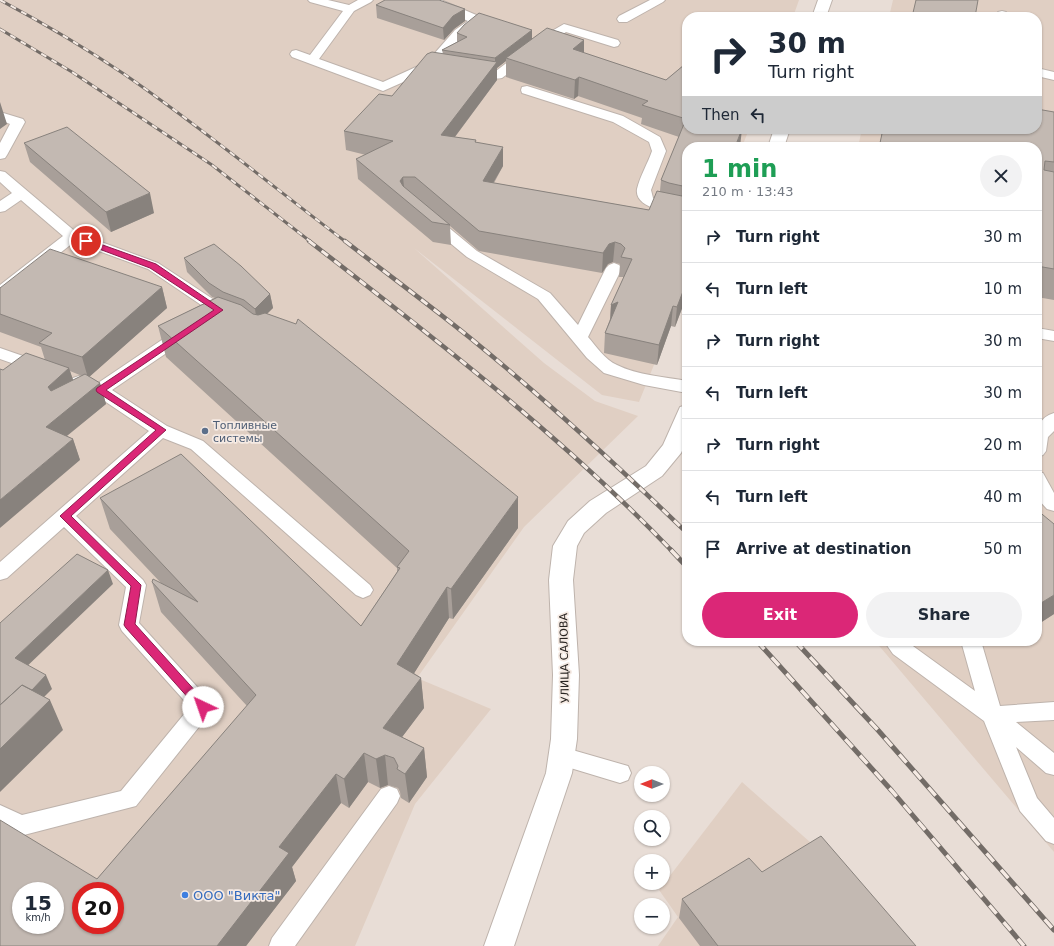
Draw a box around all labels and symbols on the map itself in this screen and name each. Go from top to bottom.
pin [69,224,103,258]
place label: Топливные системы [212,419,277,445]
marker: Топливные системы [200,426,210,436]
street label: УЛИЦА САЛОВА [557,612,572,703]
position arrow [182,686,224,728]
north arrow [634,766,670,802]
speed limit sign: 20 [72,882,124,934]
place label: ООО "Викта" [193,888,281,903]
marker: ООО "Викта" [180,890,190,900]

